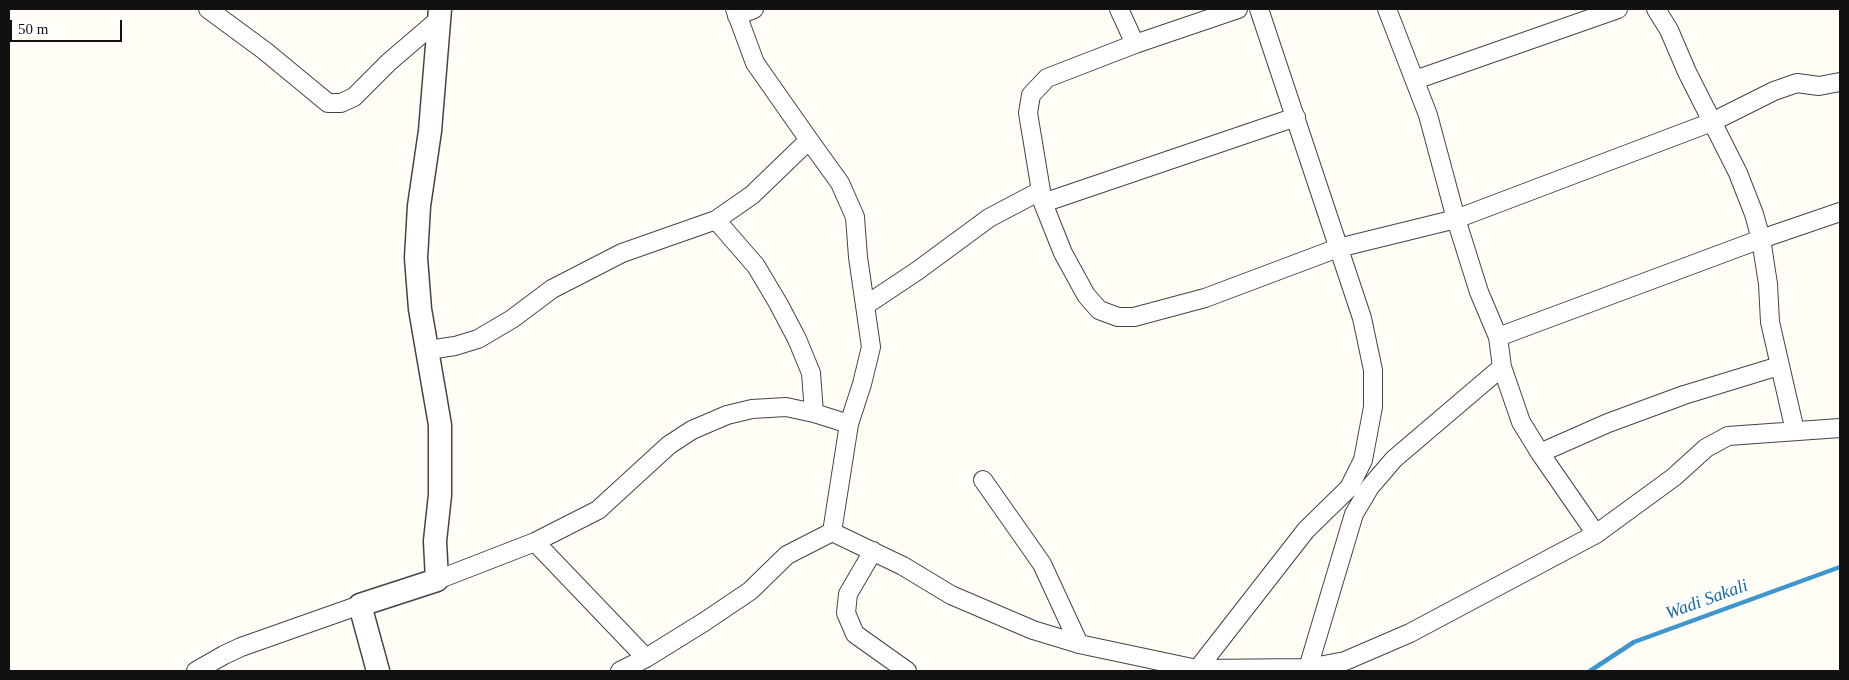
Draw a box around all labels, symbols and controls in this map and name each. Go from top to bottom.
scale bar [12,10,125,42]
text: 50 m [18,21,48,37]
water label: Wadi Sakali [1656,573,1758,627]

